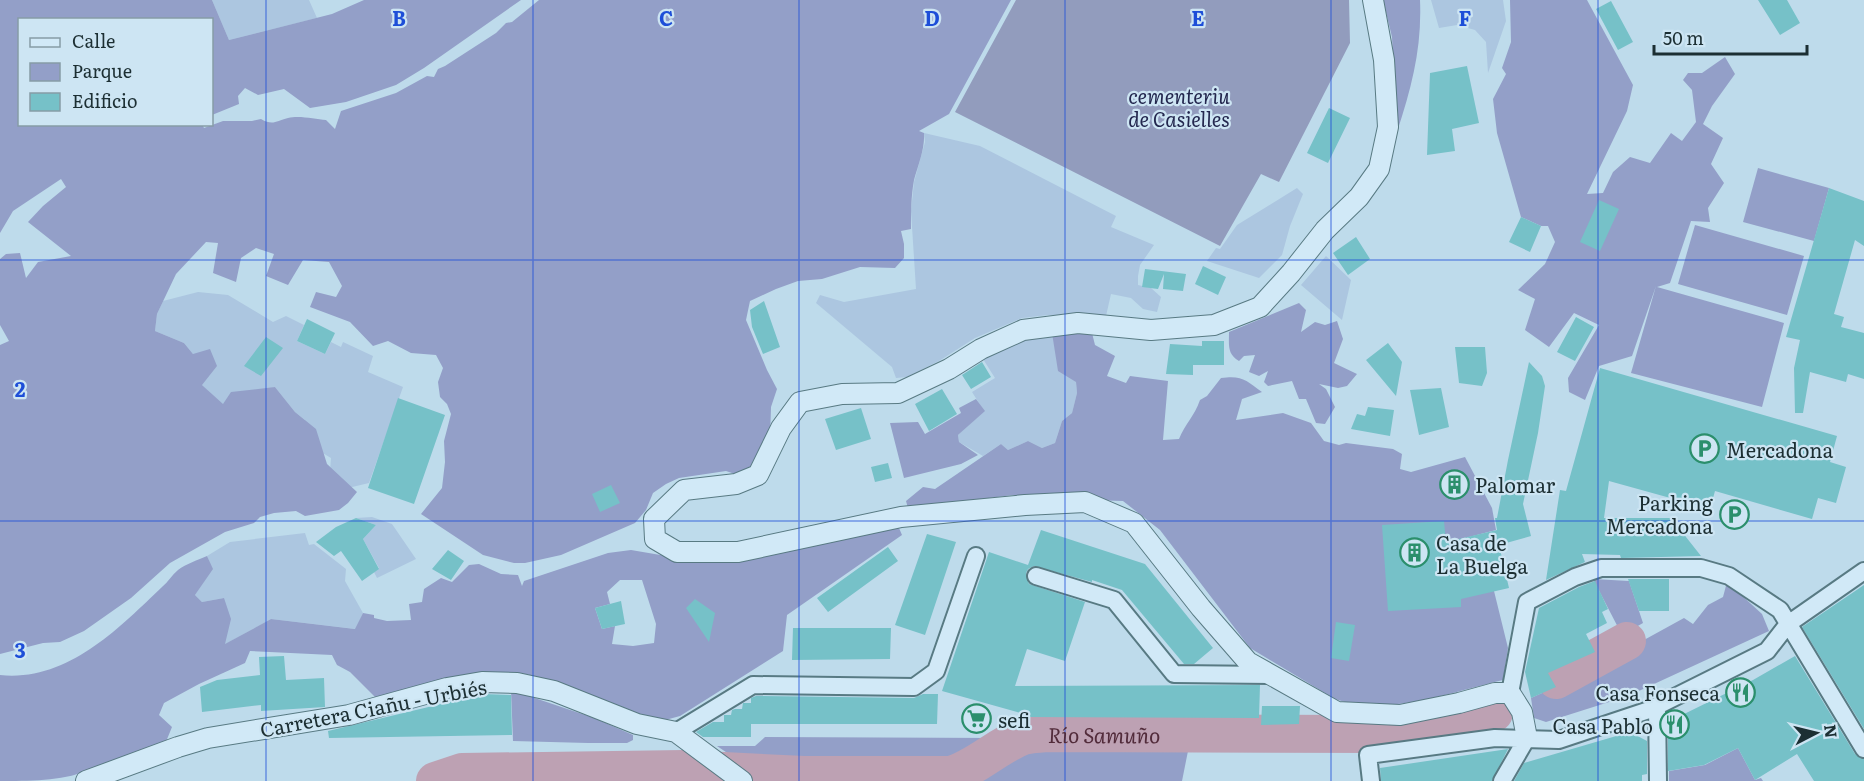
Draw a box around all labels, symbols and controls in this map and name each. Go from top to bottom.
text: B [392,2,406,32]
text: C [659,2,673,32]
text: D [924,2,940,32]
text: E [1191,2,1205,32]
text: F [1459,2,1472,32]
legend [18,18,213,126]
scale bar [1654,18,1807,56]
text: 50 m [1663,24,1704,51]
text: Calle [72,27,115,54]
text: Parque [72,57,132,84]
park label: cementeriu de Casielles [1128,80,1230,133]
text: Edificio [72,87,138,114]
text: 2 [15,373,26,403]
parking icon: Mercadona [1689,433,1721,465]
place label: Mercadona [1726,434,1834,464]
building icon: Palomar [1438,468,1470,500]
place label: Palomar [1475,469,1556,499]
place label: Parking Mercadona [1606,487,1714,540]
parking icon: Parking Mercadona [1718,498,1750,530]
place label: Casa de La Buelga [1436,527,1528,580]
building icon: Casa de La Buelga [1399,537,1431,569]
text: 3 [14,634,26,664]
street label: Carretera Ciañu - Urbiés [257,670,489,744]
restaurant icon: Casa Fonseca [1725,676,1757,708]
place label: Casa Fonseca [1596,677,1720,707]
supermarket icon: sefi [961,703,993,735]
north arrow [1786,703,1846,763]
place label: sefi [998,704,1030,734]
restaurant icon: Casa Pablo [1658,709,1690,741]
place label: Casa Pablo [1553,710,1653,740]
water label: Río Samuño [1048,718,1160,749]
text: N [1819,723,1845,739]

